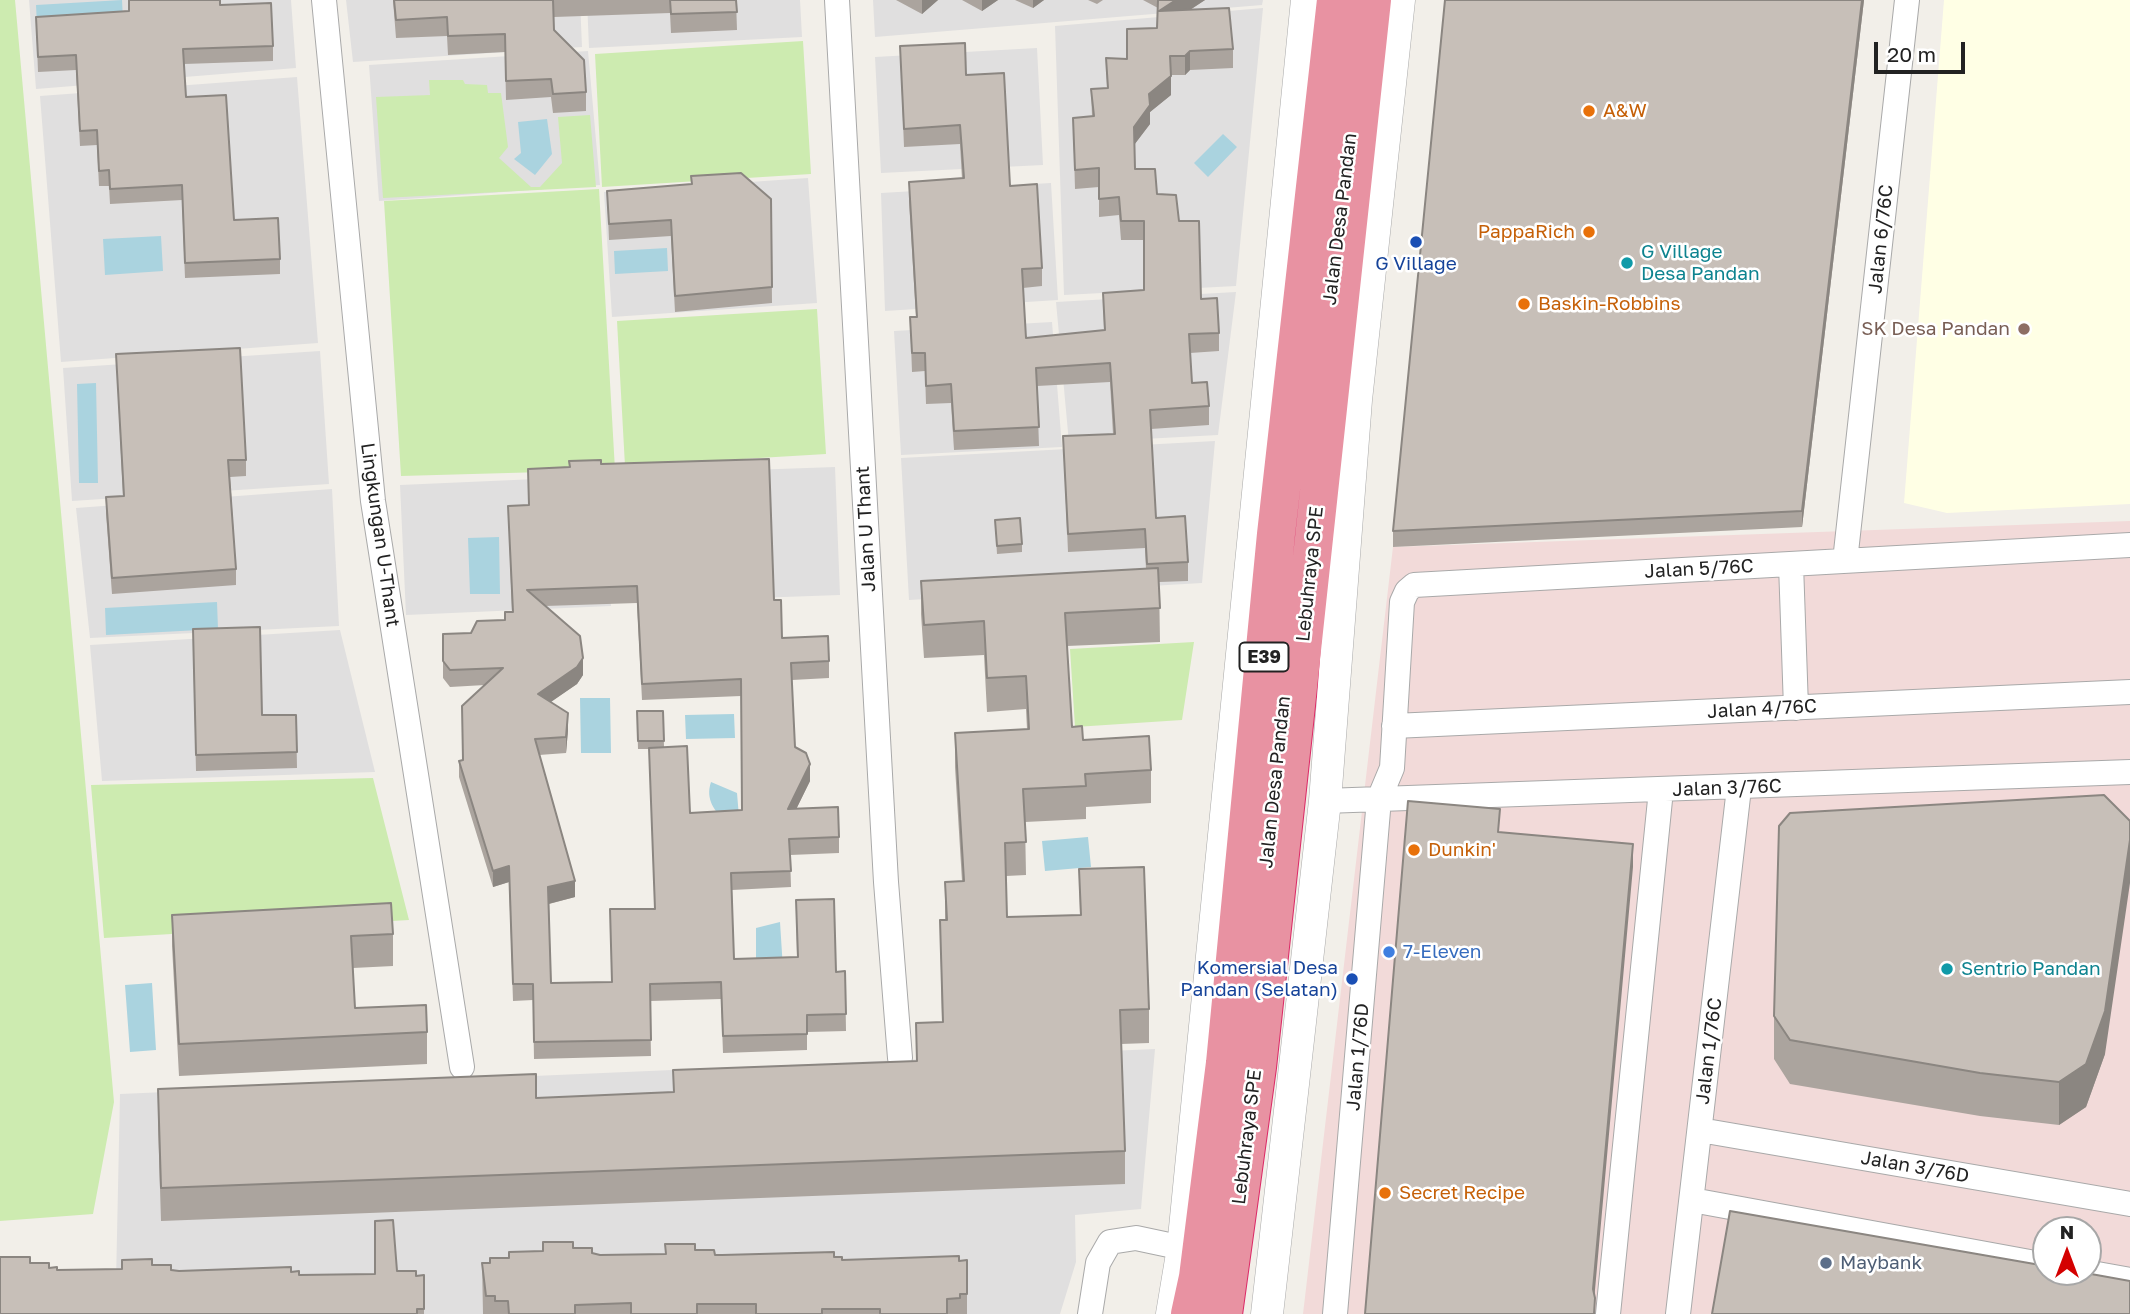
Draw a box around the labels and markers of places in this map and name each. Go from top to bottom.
place label: A&W [1603,100,1647,122]
marker: A&W [1581,103,1597,119]
place label: PappaRich [1478,221,1575,243]
marker: PappaRich [1581,224,1597,240]
marker: G Village [1408,234,1424,250]
place label: G Village Desa Pandan [1641,241,1760,285]
place label: G Village [1375,253,1457,275]
marker: G Village Desa Pandan [1619,255,1635,271]
place label: Baskin-Robbins [1538,293,1681,315]
marker: Baskin-Robbins [1516,296,1532,312]
place label: SK Desa Pandan [1861,318,2010,340]
marker: SK Desa Pandan [2016,321,2032,337]
place label: Dunkin' [1428,839,1496,861]
marker: Dunkin' [1406,842,1422,858]
place label: 7-Eleven [1403,941,1481,963]
marker: 7-Eleven [1381,944,1397,960]
place label: Komersial Desa Pandan (Selatan) [1180,957,1338,1001]
place label: Sentrio Pandan [1961,958,2101,980]
marker: Sentrio Pandan [1939,961,1955,977]
marker: Komersial Desa Pandan (Selatan) [1344,971,1360,987]
place label: Secret Recipe [1399,1182,1525,1204]
marker: Secret Recipe [1377,1185,1393,1201]
place label: Maybank [1840,1252,1922,1274]
marker: Maybank [1818,1255,1834,1271]

